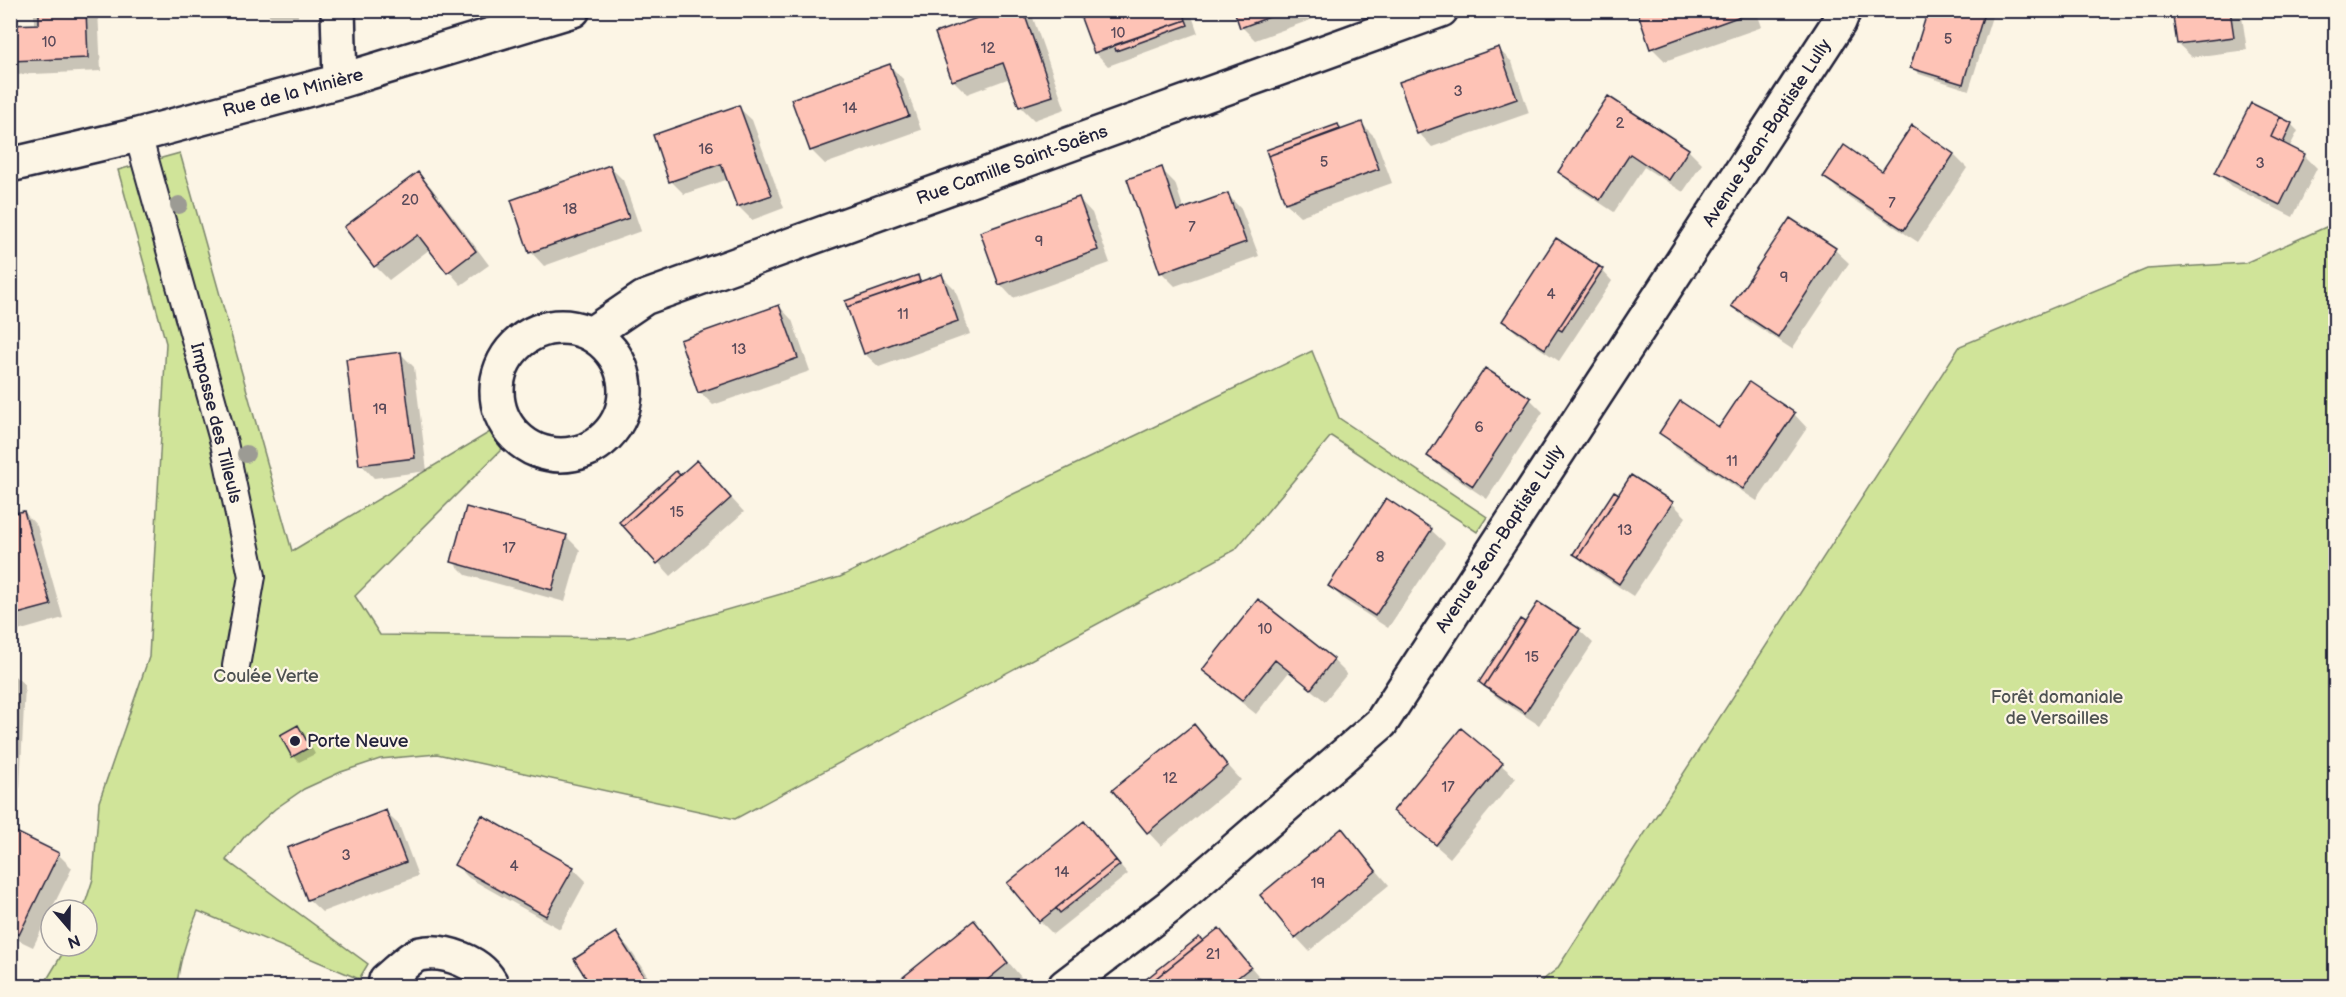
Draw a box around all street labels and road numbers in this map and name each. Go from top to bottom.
street label: Avenue Jean-Baptiste Lully [1698,35,1836,231]
street label: Rue de la Minière [220,64,366,122]
street label: Rue Camille Saint-Saëns [913,121,1111,209]
street label: Impasse des Tilleuls [186,341,246,505]
street label: Avenue Jean-Baptiste Lully [1431,441,1569,637]

